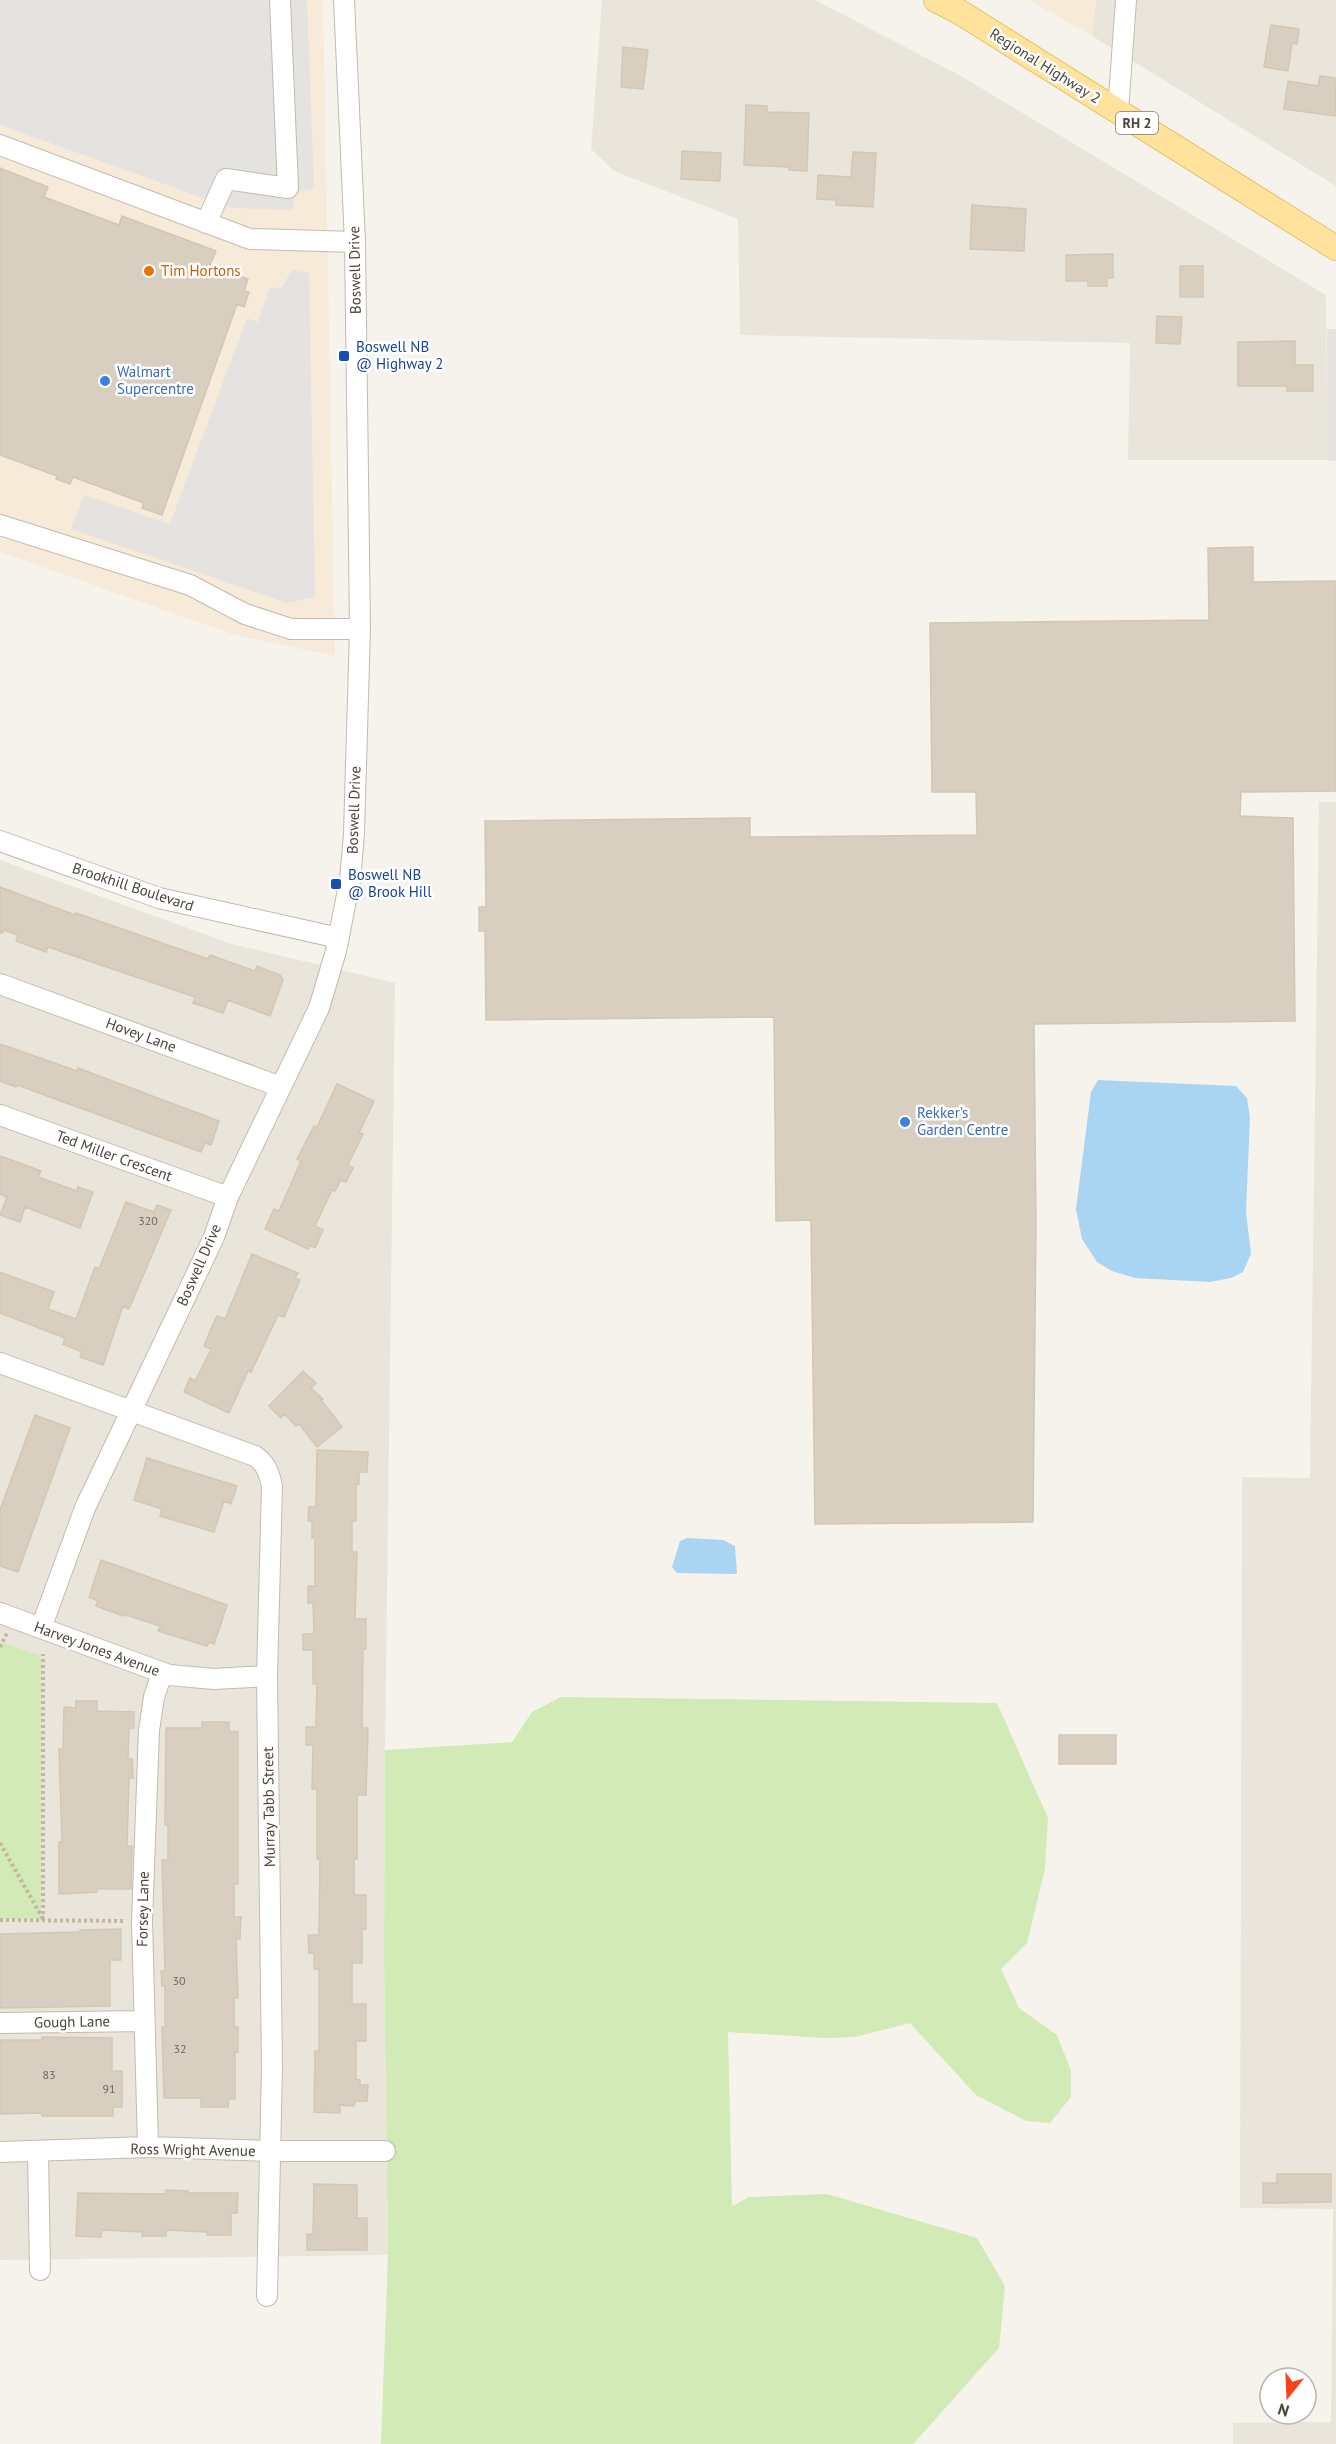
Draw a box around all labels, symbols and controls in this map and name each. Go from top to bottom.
street label: Regional Highway 2 [986,24,1104,107]
road number: RH 2 [1116,112,1158,134]
street label: Boswell Drive [344,226,365,314]
place label: Tim Hortons [161,261,241,280]
marker: Tim Hortons [142,264,156,278]
place label: Boswell NB @ Highway 2 [356,337,443,373]
marker: Boswell NB @ Highway 2 [337,349,351,363]
place label: Walmart Supercentre [117,362,194,398]
marker: Walmart Supercentre [98,374,112,388]
street label: Boswell Drive [342,766,365,854]
street label: Brookhill Boulevard [70,858,196,915]
place label: Boswell NB @ Brook Hill [348,865,432,901]
marker: Boswell NB @ Brook Hill [329,877,343,891]
street label: Hovey Lane [103,1013,179,1056]
place label: Rekker's Garden Centre [917,1103,1008,1139]
marker: Rekker's Garden Centre [898,1115,912,1129]
street label: Ted Miller Crescent [54,1126,175,1185]
house number: 320 [138,1213,158,1228]
street label: Boswell Drive [172,1221,225,1309]
street label: Harvey Jones Avenue [32,1617,163,1680]
street label: Murray Tabb Street [258,1747,279,1867]
street label: Forsey Lane [132,1871,153,1947]
house number: 30 [172,1973,186,1988]
street label: Gough Lane [34,2011,110,2032]
house number: 32 [173,2041,187,2056]
house number: 83 [42,2067,56,2082]
house number: 91 [102,2081,116,2096]
street label: Ross Wright Avenue [130,2139,256,2160]
north arrow [1258,2366,1318,2426]
text: N [1275,2399,1291,2421]

